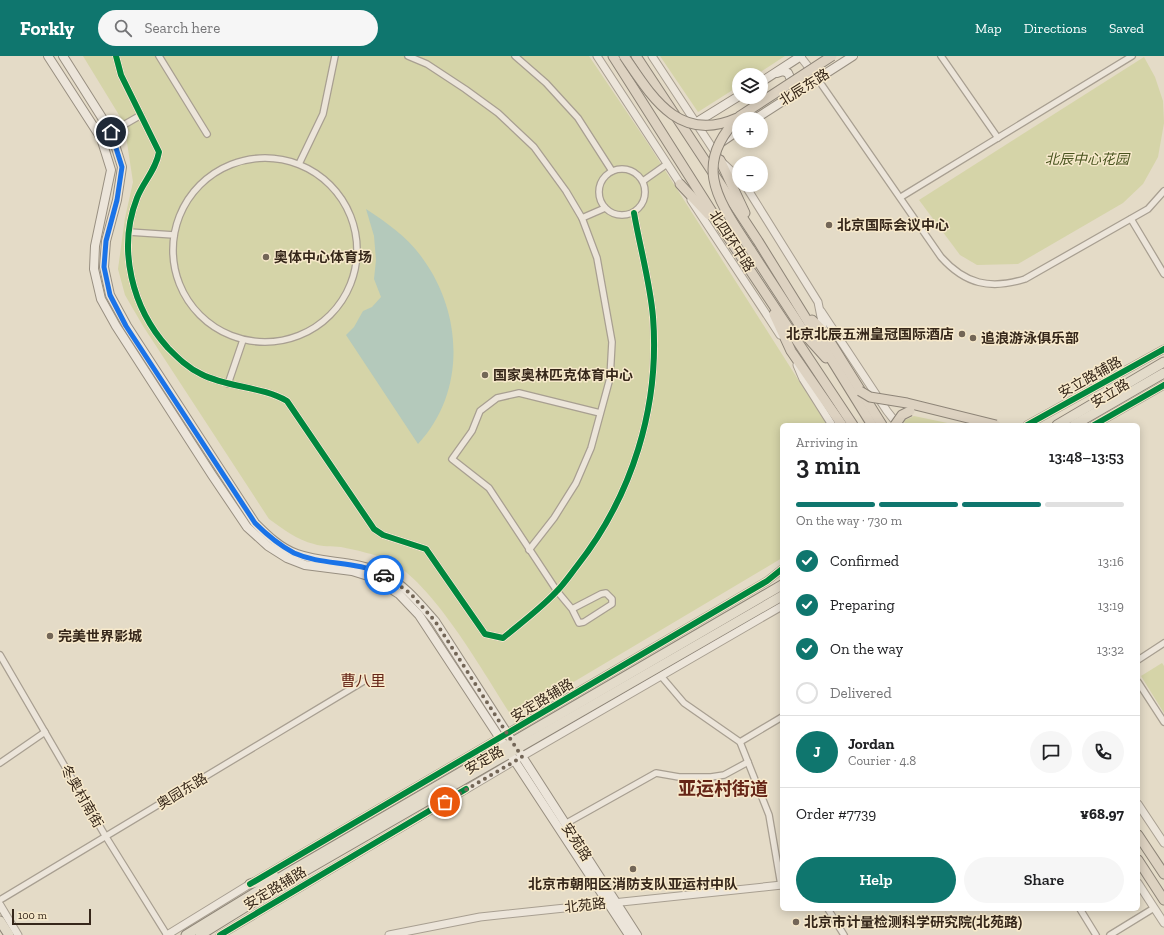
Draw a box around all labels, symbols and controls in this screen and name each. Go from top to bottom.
search box [98,10,378,46]
text: Forkly [20,17,74,40]
icon: search [112,17,134,39]
text: Search here [144,19,220,37]
text: Map [975,20,1002,37]
text: Directions [1024,20,1087,37]
text: Saved [1109,20,1144,37]
street label: 北辰东路 [776,65,833,109]
map controls [732,68,768,192]
button: layers [732,68,768,104]
button: + [732,112,768,148]
pin [94,115,128,149]
icon: home [100,121,122,143]
park label: 北辰中心花园 [1045,151,1131,168]
button: − [732,156,768,192]
street label: 北四环中路 [705,207,758,275]
place label: 北京国际会议中心 [837,217,949,234]
marker: 北京国际会议中心 [824,220,834,230]
place label: 奥体中心体育场 [274,249,372,266]
marker: 奥体中心体育场 [261,252,271,262]
place label: 北京北辰五洲皇冠国际酒店 [786,326,954,343]
marker: 北京北辰五洲皇冠国际酒店 [957,329,967,339]
place label: 追浪游泳俱乐部 [981,330,1079,347]
marker: 追浪游泳俱乐部 [968,333,978,343]
street label: 安立路辅路 [1055,353,1125,401]
place label: 国家奥林匹克体育中心 [493,367,633,384]
marker: 国家奥林匹克体育中心 [480,370,490,380]
street label: 安立路 [1088,375,1132,411]
text: Arriving in [796,435,858,450]
text: 13:48–13:53 [1049,448,1124,466]
text: 3 min [796,449,860,481]
text: On the way · 730 m [796,513,902,528]
icon: check [796,550,818,572]
text: Confirmed [830,552,899,570]
text: 13:16 [1098,554,1124,569]
courier [364,555,404,595]
icon: car [373,564,395,586]
icon: check [796,594,818,616]
text: Preparing [830,596,895,614]
text: 13:19 [1098,598,1124,613]
place label: 完美世界影城 [58,628,142,645]
marker: 完美世界影城 [45,631,55,641]
icon: check [796,638,818,660]
text: On the way [830,640,903,658]
text: 13:32 [1097,642,1124,657]
district label: 曹八里 [340,672,386,690]
street label: 安定路辅路 [508,675,577,726]
text: Delivered [830,684,892,702]
button: chat [1030,731,1072,773]
button: phone [1082,731,1124,773]
text: Jordan [848,735,894,753]
street label: 安定路 [462,743,507,778]
text: J [813,743,821,761]
text: Courier · 4.8 [848,753,916,768]
street label: 冬奥村南街 [57,762,106,831]
street label: 奥园东路 [154,770,211,813]
district label: 亚运村街道 [678,778,768,800]
pin [428,785,462,819]
icon: bag [434,791,456,813]
text: Order #7739 [796,805,876,823]
text: ¥68.97 [1080,805,1124,823]
street label: 安苑路 [558,820,595,865]
button: Help [796,857,956,903]
button: Share [964,857,1124,903]
street label: 安定路辅路 [241,863,310,914]
marker: 北京市朝阳区消防支队亚运村中队 [628,864,638,874]
place label: 北京市朝阳区消防支队亚运村中队 [528,876,738,893]
street label: 北苑路 [563,895,607,916]
scale bar [12,907,91,926]
text: 100 m [18,909,47,922]
place label: 北京市计量检测科学研究院(北苑路) [804,914,1022,931]
marker: 北京市计量检测科学研究院(北苑路) [791,917,801,927]

